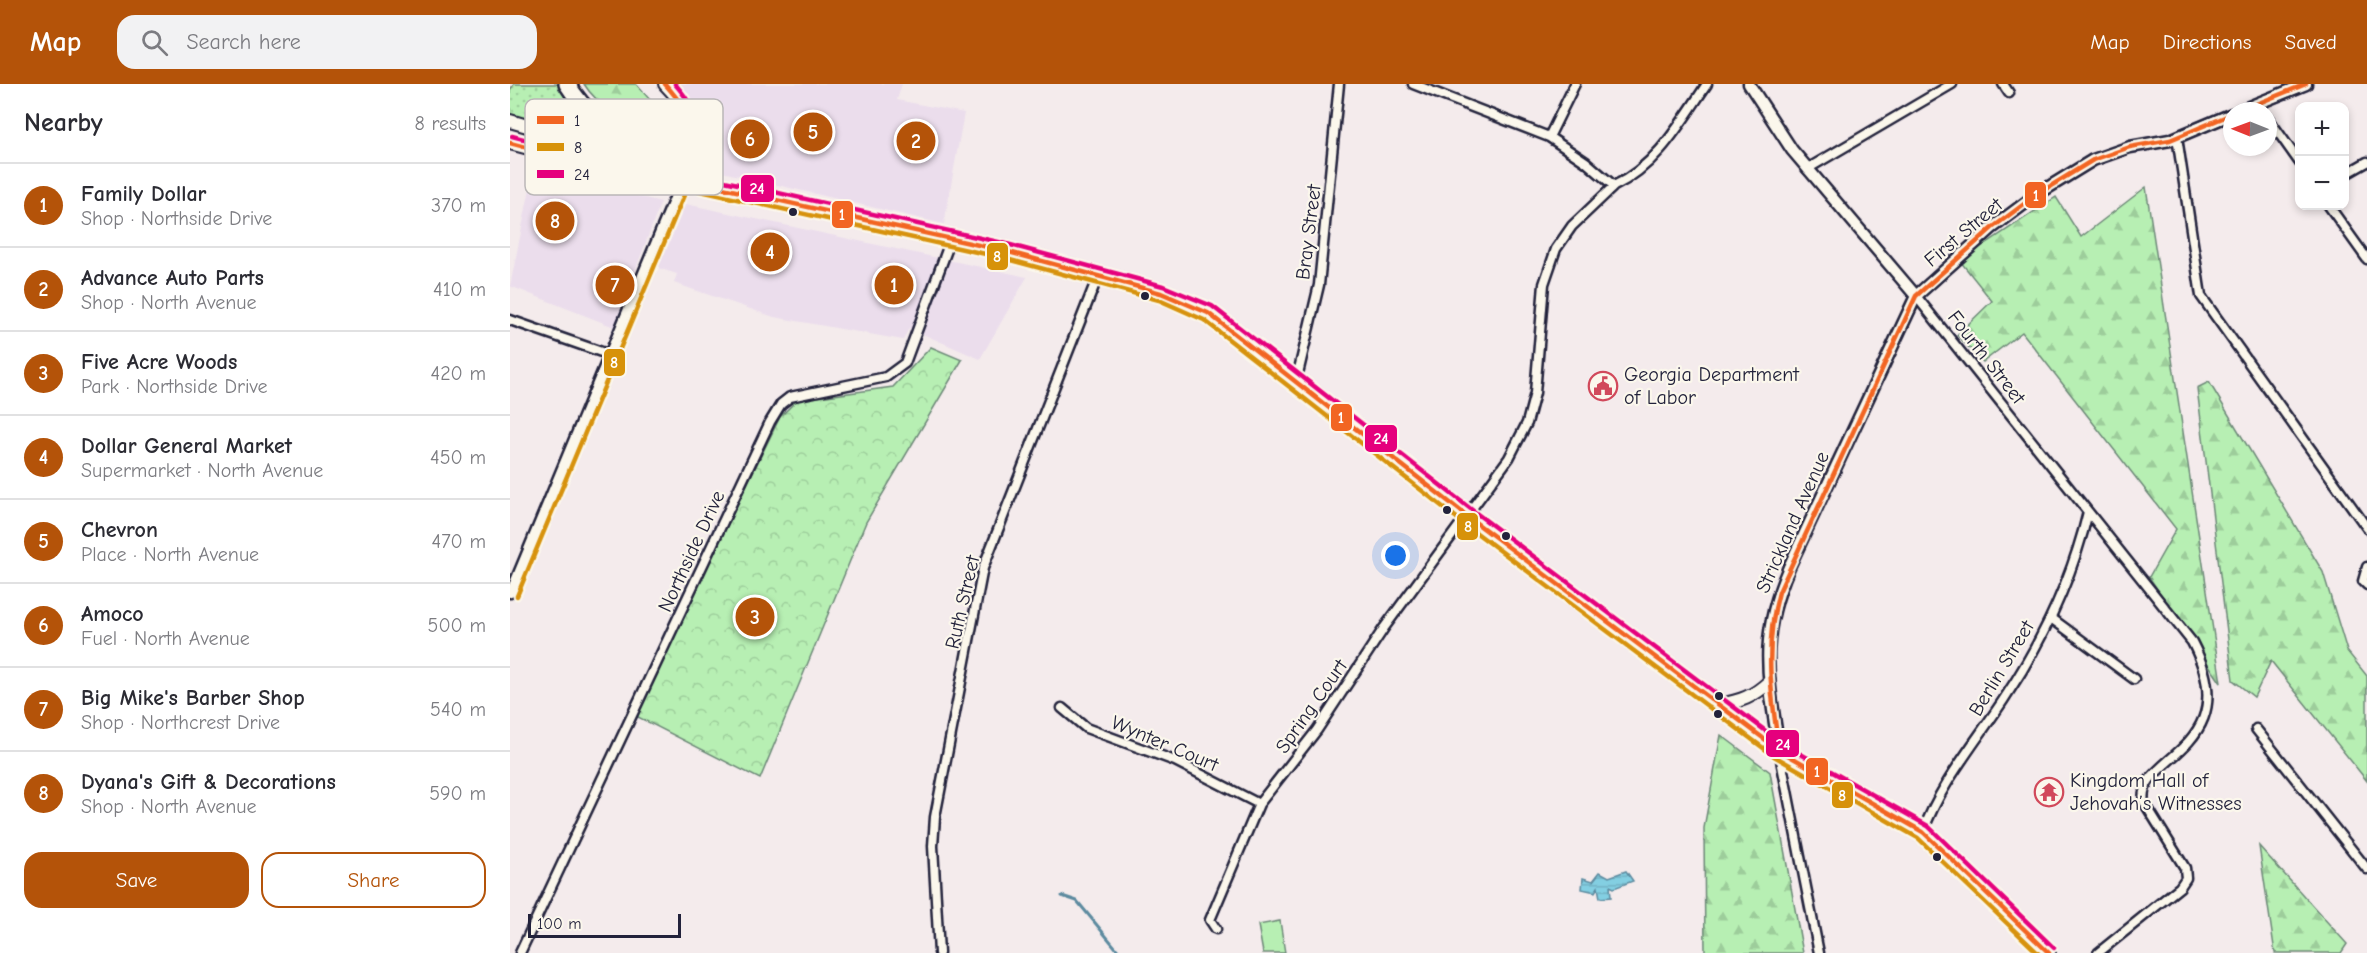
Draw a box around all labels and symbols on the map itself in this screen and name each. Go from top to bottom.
legend [525,99,723,195]
north arrow [2223,102,2277,156]
pin: 5 [794,110,832,154]
text: 1 [574,112,580,130]
pin: 6 [730,116,770,162]
pin: 2 [896,118,936,164]
text: 8 [574,139,582,157]
text: 24 [574,166,590,184]
line badge: 24 [740,174,775,203]
text: 24 [750,180,765,198]
line badge: 1 [2024,181,2047,209]
street label: Bray Street [1291,182,1326,281]
text: 1 [2033,187,2039,205]
street label: First Street [1920,192,2008,272]
pin: 8 [536,198,574,244]
line badge: 1 [831,200,854,229]
unlabelled marker [787,206,799,218]
text: 1 [839,206,845,224]
pin: 4 [750,230,790,274]
line badge: 8 [986,242,1009,271]
text: 8 [993,248,1001,266]
pin: 7 [596,262,634,308]
pin: 1 [874,262,914,308]
unlabelled marker [1139,290,1151,302]
street label: Fourth Street [1943,306,2031,410]
line badge: 8 [603,348,626,377]
text: 8 [610,354,618,372]
place label: Georgia Department of Labor [1624,363,1800,409]
public building icon: Georgia Department of Labor [1587,370,1619,402]
line badge: 1 [1330,403,1353,432]
text: 1 [1338,409,1344,427]
line badge: 24 [1364,424,1398,453]
text: 24 [1374,430,1389,448]
street label: Strickland Avenue [1751,448,1834,597]
street label: Northside Drive [653,487,730,616]
unlabelled marker [1441,504,1453,516]
line badge: 8 [1456,512,1479,541]
text: 8 [1464,518,1472,536]
unlabelled marker [1500,530,1512,542]
your location [1381,541,1410,570]
street label: Ruth Street [941,552,985,651]
pin: 3 [736,594,774,640]
street label: Berlin Street [1964,615,2040,720]
street label: Spring Court [1271,654,1353,758]
unlabelled marker [1713,690,1725,702]
unlabelled marker [1712,708,1724,720]
street label: Wynter Court [1108,711,1223,777]
line badge: 24 [1765,729,1800,758]
text: 24 [1776,736,1791,754]
line badge: 1 [1805,757,1829,786]
text: 1 [1814,763,1820,781]
place label: Kingdom Hall of Jehovah’s Witnesses [2070,769,2242,815]
temple icon: Kingdom Hall of Jehovah’s Witnesses [2033,776,2065,808]
line badge: 8 [1831,781,1854,809]
text: 8 [1838,787,1846,805]
unlabelled marker [1931,851,1943,863]
scale bar [528,911,681,938]

